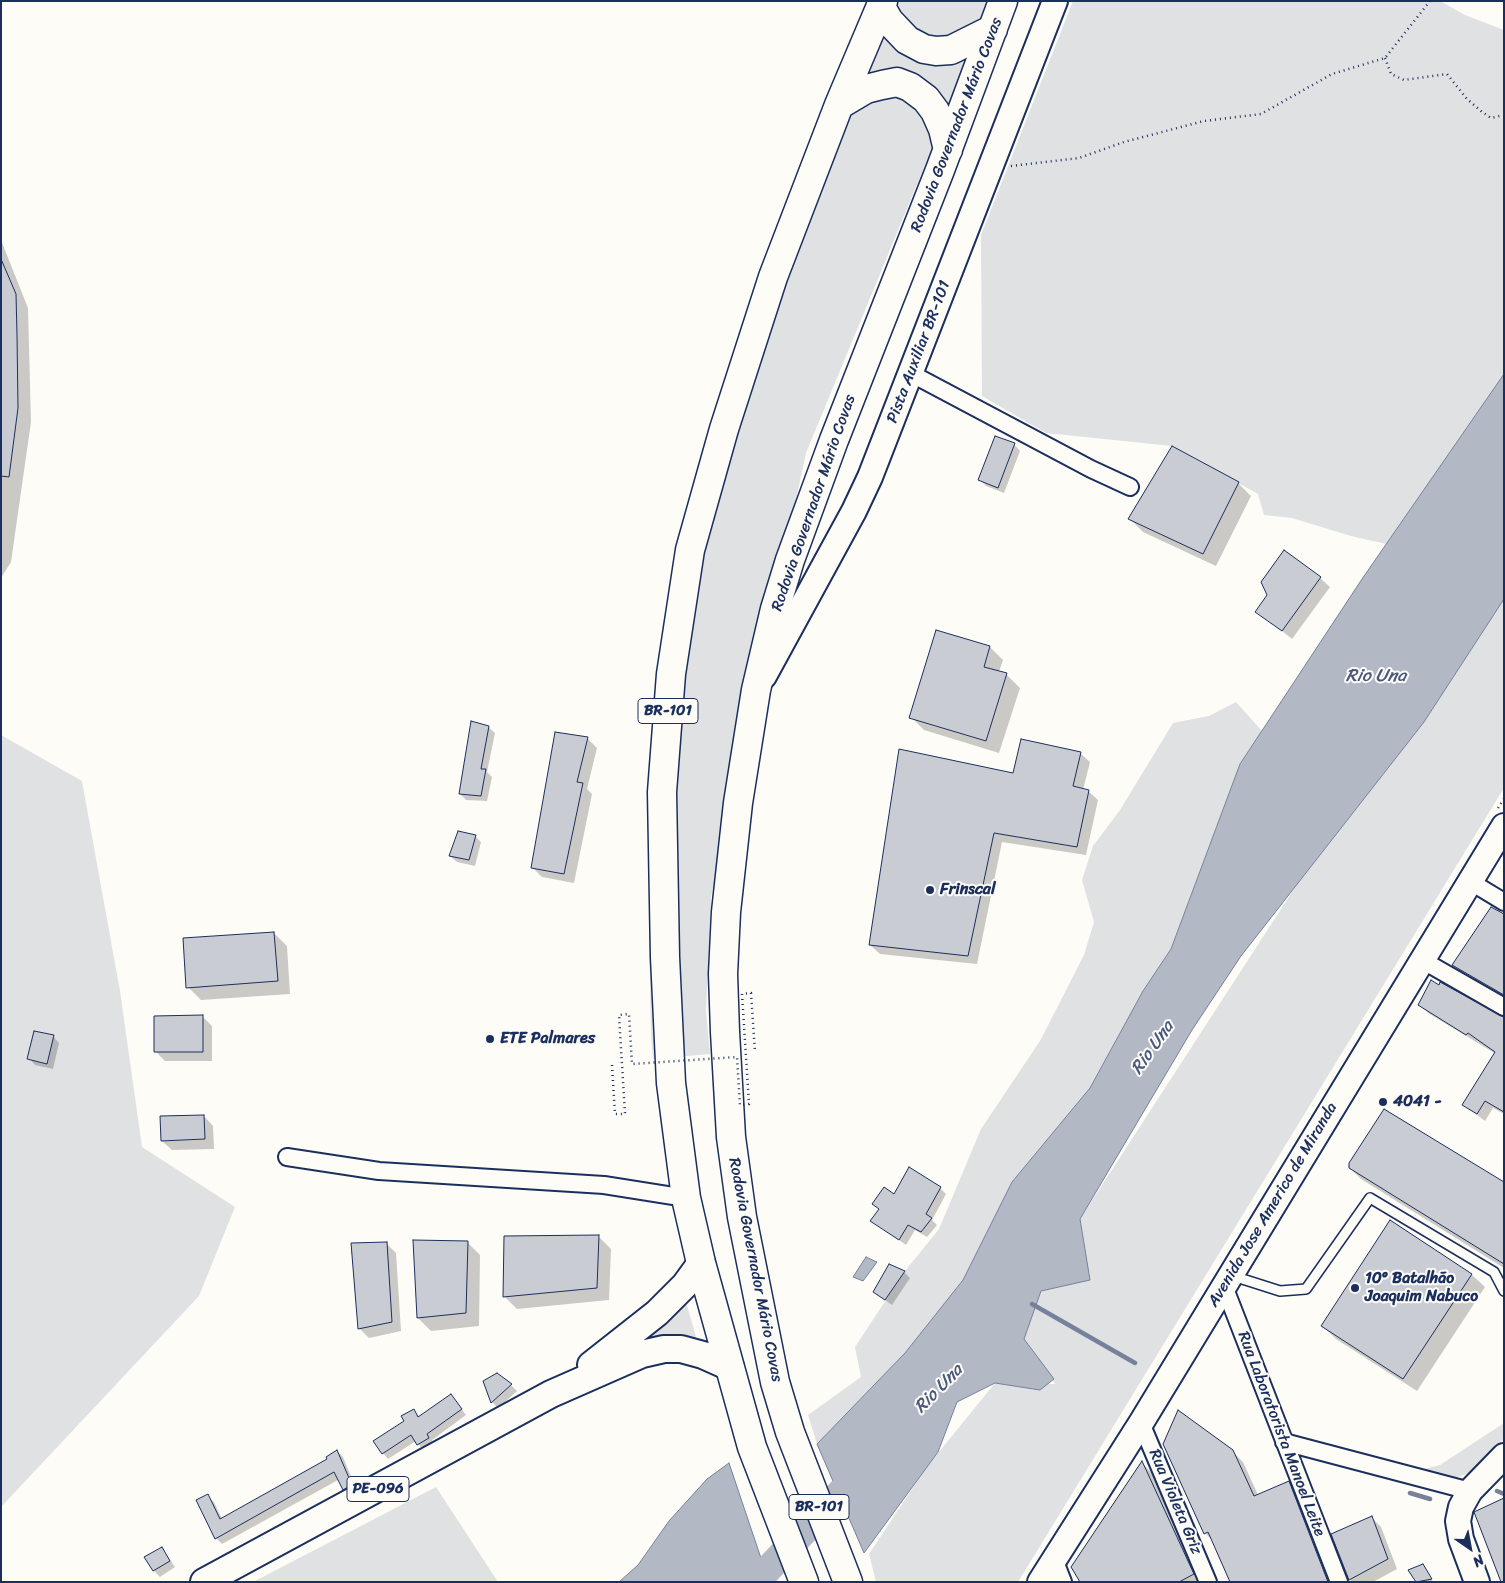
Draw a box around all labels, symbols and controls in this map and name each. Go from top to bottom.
street label: Rodovia Governador Mário Covas [907,15,1007,235]
street label: Pista Auxiliar BR-101 [883,278,955,426]
street label: Rodovia Governador Mário Covas [768,392,860,614]
water label: Rio Una [1346,665,1406,687]
road number: BR-101 [638,698,698,724]
place label: Frinscal [940,880,995,900]
marker: Frinscal [924,884,936,896]
water label: Rio Una [1127,1017,1179,1079]
place label: ETE Palmares [500,1029,595,1049]
marker: ETE Palmares [484,1033,496,1045]
place label: 4041 - [1393,1092,1442,1112]
marker: 4041 - [1377,1096,1389,1108]
street label: Avenida Jose Americo de Miranda [1204,1099,1342,1311]
street label: Rodovia Governador Mário Covas [724,1156,786,1384]
place label: 10º Batalhão Joaquim Nabuco [1365,1269,1478,1307]
marker: 10º Batalhão Joaquim Nabuco [1349,1282,1361,1294]
street label: Rua Laboratorista Manoel Leite [1233,1329,1329,1539]
water label: Rio Una [910,1360,968,1418]
street label: Rua Violeta Griz [1144,1446,1206,1558]
road number: PE-096 [347,1476,409,1502]
road number: BR-101 [789,1494,849,1520]
north arrow [1445,1523,1495,1573]
text: N [1468,1548,1489,1574]

